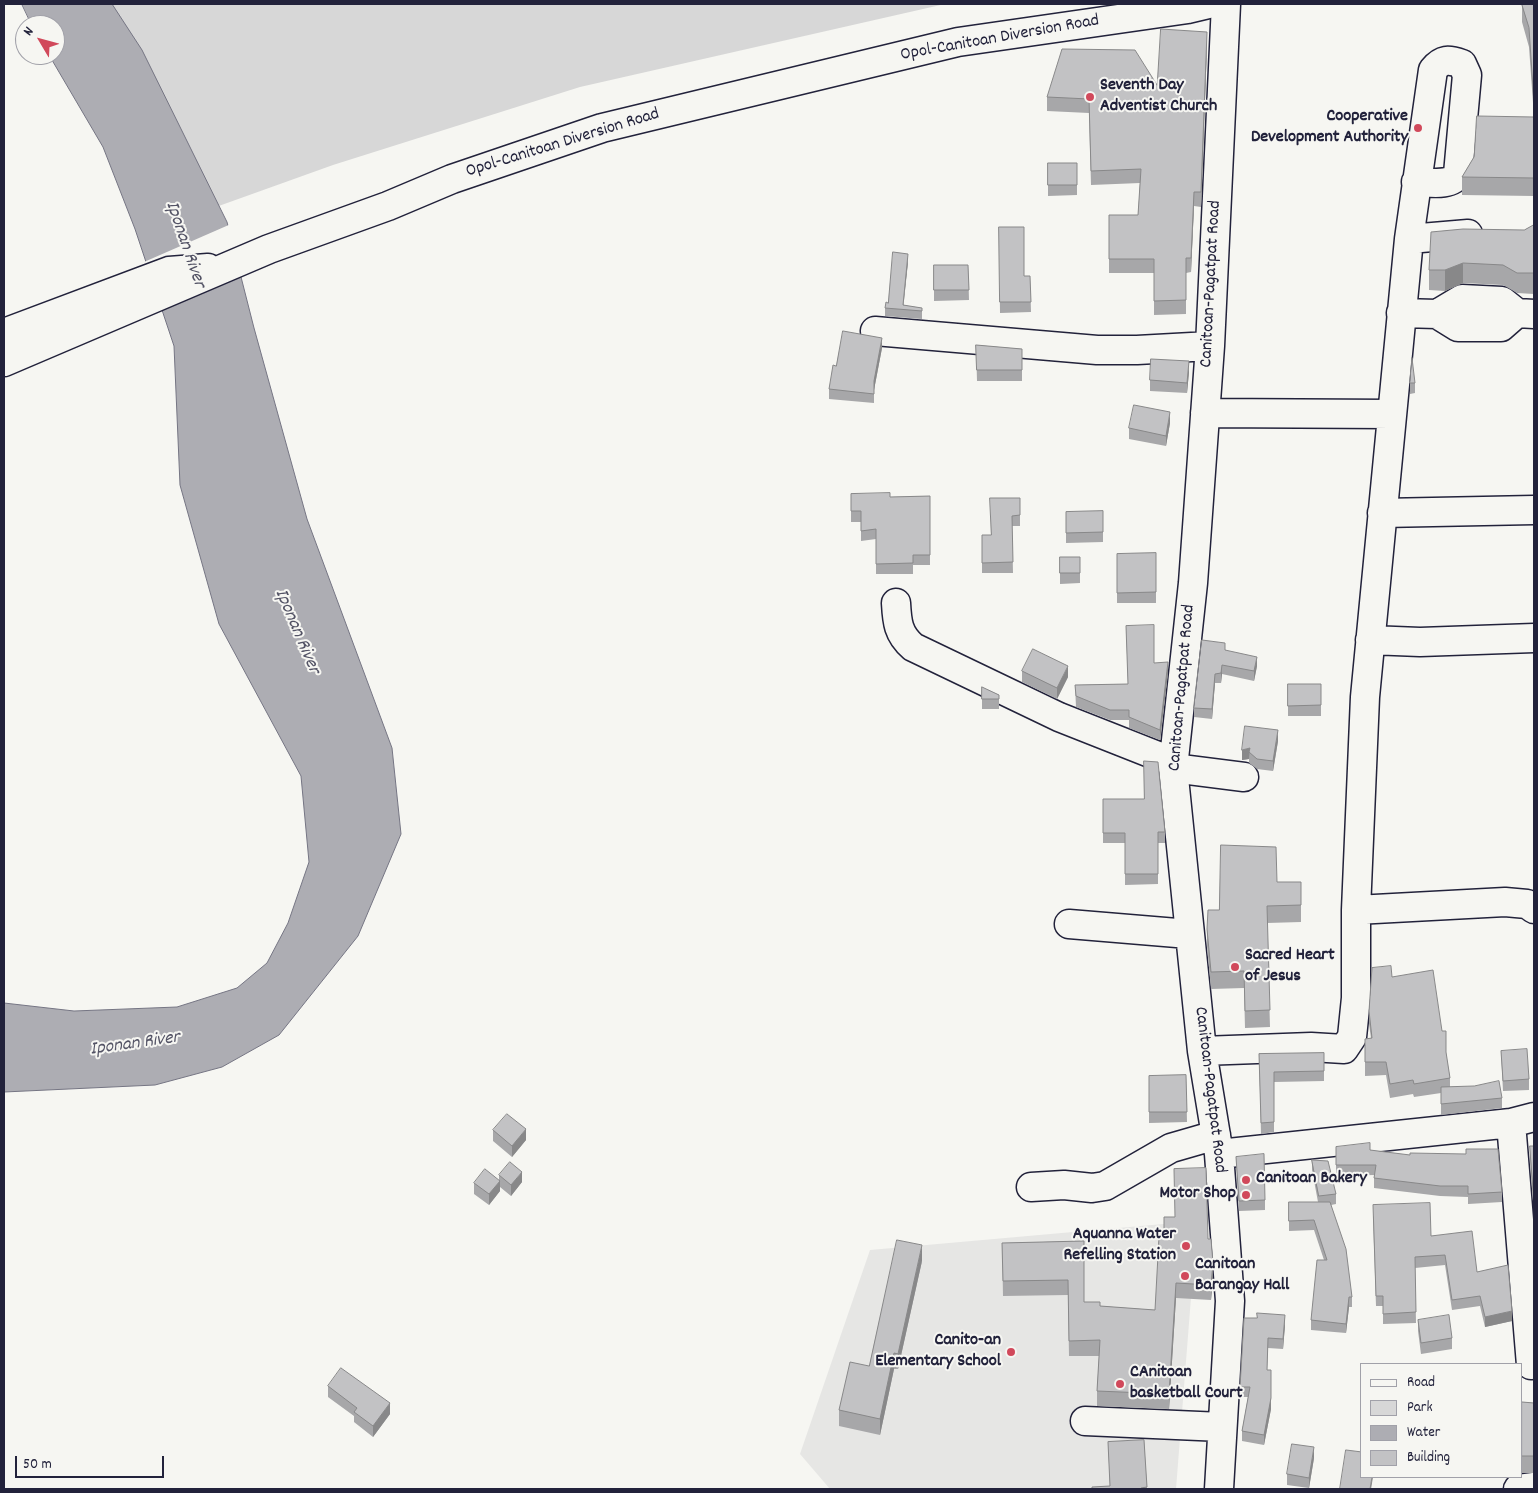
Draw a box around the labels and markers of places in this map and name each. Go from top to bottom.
place label: Seventh Day Adventist Church [1100,76,1217,118]
marker: Seventh Day Adventist Church [1084,91,1096,103]
place label: Cooperative Development Authority [1251,107,1408,150]
marker: Cooperative Development Authority [1412,122,1424,134]
place label: Sacred Heart of Jesus [1245,946,1335,989]
marker: Sacred Heart of Jesus [1229,961,1241,973]
place label: Canitoan Bakery [1256,1169,1367,1191]
marker: Canitoan Bakery [1240,1174,1252,1186]
place label: Motor Shop [1160,1184,1236,1206]
marker: Motor Shop [1240,1189,1252,1201]
place label: Aquanna Water Refelling Station [1064,1225,1176,1268]
marker: Aquanna Water Refelling Station [1180,1240,1192,1252]
place label: Canitoan Barangay Hall [1195,1255,1289,1298]
marker: Canitoan Barangay Hall [1179,1270,1191,1282]
place label: Canito-an Elementary School [875,1331,1001,1374]
marker: Canito-an Elementary School [1005,1346,1017,1358]
place label: CAnitoan basketball Court [1130,1363,1243,1406]
marker: CAnitoan basketball Court [1114,1378,1126,1390]

